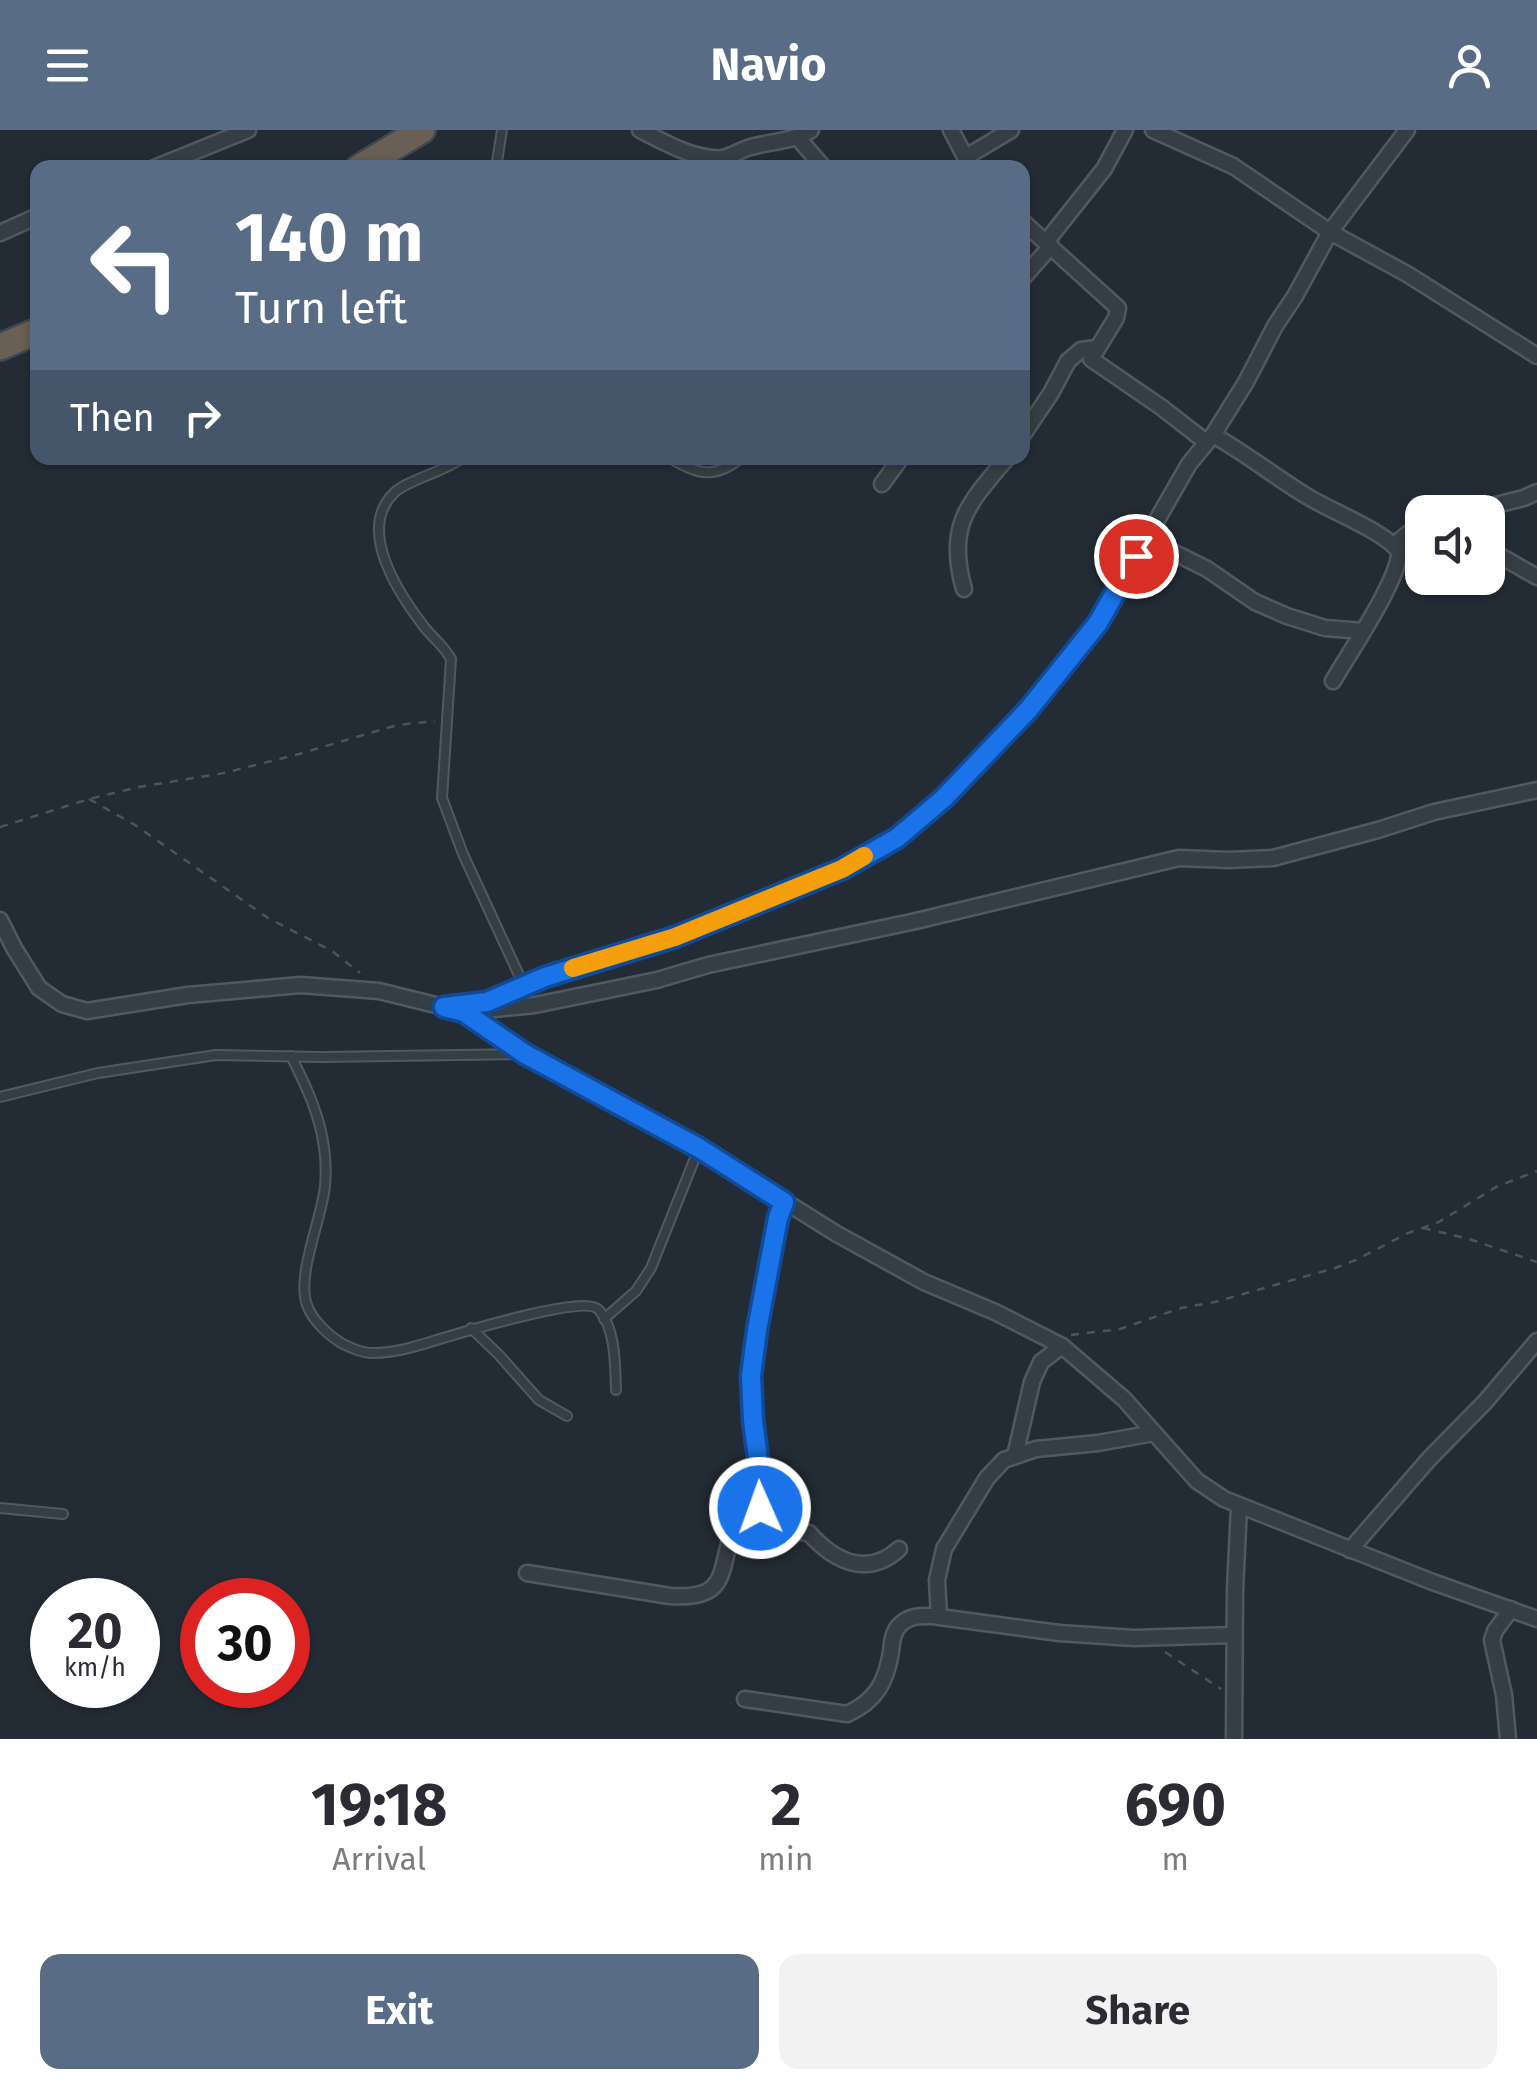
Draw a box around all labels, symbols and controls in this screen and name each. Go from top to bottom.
icon: menu [40,38,95,93]
text: Navio [711,38,826,92]
icon: person [1442,38,1497,93]
text: 140 m [235,196,424,280]
icon: left [70,200,200,330]
text: Turn left [235,281,407,335]
icon: right [175,390,230,445]
text: Then [70,395,155,441]
map controls [1405,495,1505,595]
button: sound [1405,495,1505,595]
pin [1094,514,1179,599]
icon: arrive [1109,529,1164,584]
position arrow [708,1456,812,1560]
speed limit sign: 30 [180,1578,310,1708]
text: 20 [67,1601,123,1661]
text: km/h [64,1653,126,1683]
text: 19:18 [311,1769,447,1841]
text: 2 [770,1769,801,1841]
text: 690 [1124,1769,1226,1841]
text: Arrival [332,1840,426,1878]
text: min [758,1840,814,1878]
text: m [1162,1840,1189,1878]
button: Exit [40,1954,759,2069]
button: Share [779,1954,1497,2069]

